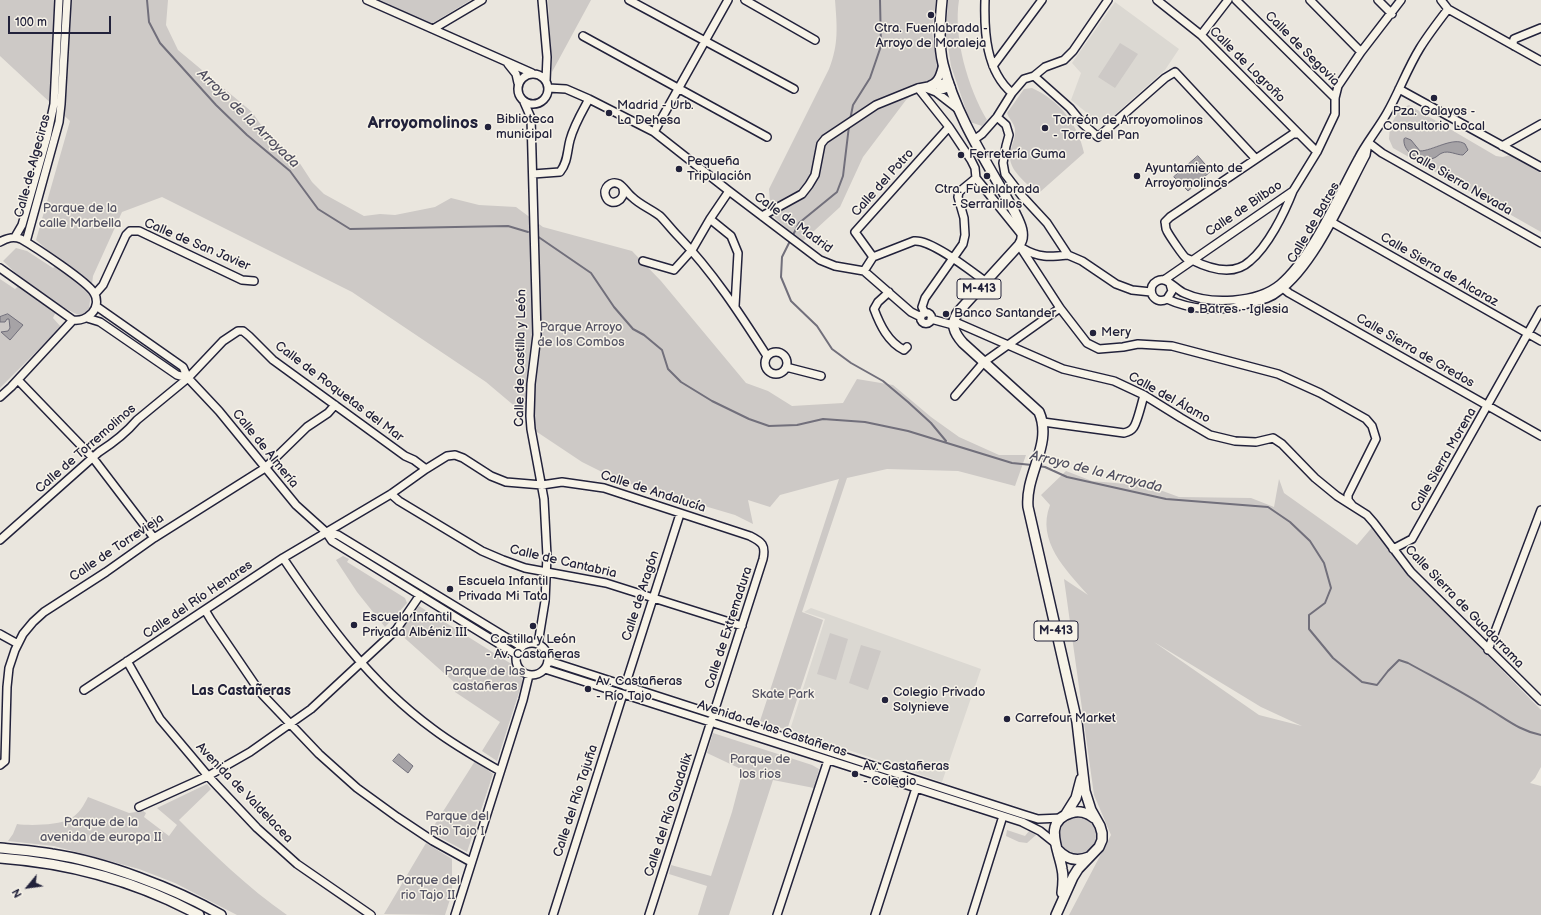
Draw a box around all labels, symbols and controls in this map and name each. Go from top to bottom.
scale bar [10,8,113,34]
street label: Calle de Segovia [1261,8,1343,90]
marker: Ctra. Fuenlabrada - Arroyo de Moraleja [926,10,936,20]
text: 100 m [15,15,47,30]
place label: Ctra. Fuenlabrada - Arroyo de Moraleja [874,21,988,52]
street label: Calle de Logroño [1206,24,1288,106]
water label: Arroyo de la Arroyada [193,66,303,172]
marker: Pza. Galayos - Consultorio Local [1429,93,1439,103]
place label: Madrid - Urb. La Dehesa [617,98,694,129]
place label: Pza. Galayos - Consultorio Local [1383,104,1485,135]
marker: Madrid - Urb. La Dehesa [604,108,614,118]
place label: Biblioteca municipal [496,112,554,143]
street label: Calle de Algeciras [12,113,54,219]
place label: Torreón de Arroyomolinos - Torre del Pan [1053,113,1203,144]
district label: Arroyomolinos [368,114,478,134]
marker: Biblioteca municipal [483,122,493,132]
marker: Torreón de Arroyomolinos - Torre del Pan [1040,123,1050,133]
street label: Calle del Potro [849,146,917,220]
place label: Ferretería Guma [969,147,1066,163]
street label: Calle Sierra Nevada [1405,147,1515,219]
marker: Ferretería Guma [956,150,966,160]
place label: Pequeña Tripulación [687,154,751,185]
place label: Ayuntamiento de Arroyomolinos [1145,161,1243,192]
marker: Pequeña Tripulación [674,164,684,174]
marker: Ctra. Fuenlabrada - Serranillos [982,171,992,181]
marker: Ayuntamiento de Arroyomolinos [1132,171,1142,181]
street label: Calle de Bilbao [1203,178,1285,240]
street label: Calle de Batres [1284,180,1344,266]
place label: Ctra. Fuenlabrada - Serranillos [934,182,1040,213]
street label: Calle de Madrid [751,189,835,257]
park label: Parque de la calle Marbella [39,201,121,232]
street label: Calle de San Javier [142,216,252,274]
street label: Calle Sierra de Alcaraz [1377,230,1501,310]
road number: M-413 [957,279,1001,299]
street label: Calle de Castilla y León [512,289,530,427]
place label: Batres - Iglesia [1199,302,1288,318]
marker: Batres - Iglesia [1186,305,1196,315]
place label: Banco Santander [954,306,1056,322]
marker: Banco Santander [941,309,951,319]
street label: Calle Sierra de Gredos [1353,311,1477,391]
park label: Parque Arroyo de los Combos [537,320,625,351]
place label: Mery [1101,325,1131,341]
marker: Mery [1088,328,1098,338]
street label: Calle de Roquetas del Mar [272,338,406,446]
street label: Calle del Álamo [1125,369,1213,427]
street label: Calle de Torremolinos [33,401,139,497]
street label: Calle Sierra Morena [1408,405,1480,515]
street label: Calle de Almería [229,407,301,491]
water label: Arroyo de la Arroyada [1028,447,1164,497]
street label: Calle de Andalucía [598,468,708,516]
street label: Calle de Torrevieja [67,511,167,585]
street label: Calle de Cantabria [508,542,618,582]
street label: Calle Sierra de Guadarrama [1401,542,1527,672]
street label: Calle de Aragón [619,549,663,643]
street label: Calle del Río Henares [140,558,256,642]
street label: Calle de Extremadura [702,565,756,691]
place label: Escuela Infantil Privada Mi Tata [458,574,548,605]
marker: Escuela Infantil Privada Mi Tata [445,584,455,594]
place label: Escuela Infantil Privada Albéniz III [362,610,467,641]
marker: Escuela Infantil Privada Albéniz III [349,620,359,630]
marker: Castilla y León - Av. Castañeras [528,621,538,631]
road number: M-413 [1034,621,1078,641]
place label: Castilla y León - Av. Castañeras [486,632,580,663]
park label: Parque de las castañeras [445,664,525,695]
place label: Av. Castañeras - Río Tajo [596,674,682,705]
district label: Las Castañeras [191,683,291,699]
marker: Av. Castañeras - Río Tajo [583,684,593,694]
place label: Colegio Privado Solynieve [893,685,985,716]
park label: Skate Park [752,687,814,703]
marker: Colegio Privado Solynieve [880,695,890,705]
street label: Avenida de las Castañeras [695,697,849,761]
place label: Carrefour Market [1015,711,1116,727]
marker: Carrefour Market [1002,714,1012,724]
street label: Avenida de Valdelacea [192,740,296,846]
street label: Calle del Río Tajuña [550,743,602,859]
street label: Calle del Río Guadalix [642,751,696,879]
park label: Parque de los rios [730,752,790,783]
place label: Av. Castañeras - Colegio [863,759,949,790]
marker: Av. Castañeras - Colegio [850,769,860,779]
park label: Parque del Rio Tajo I [425,809,489,840]
park label: Parque de la avenida de europa II [40,815,162,846]
north arrow [8,867,48,907]
park label: Parque del rio Tajo II [396,873,460,904]
text: N [9,886,25,900]

